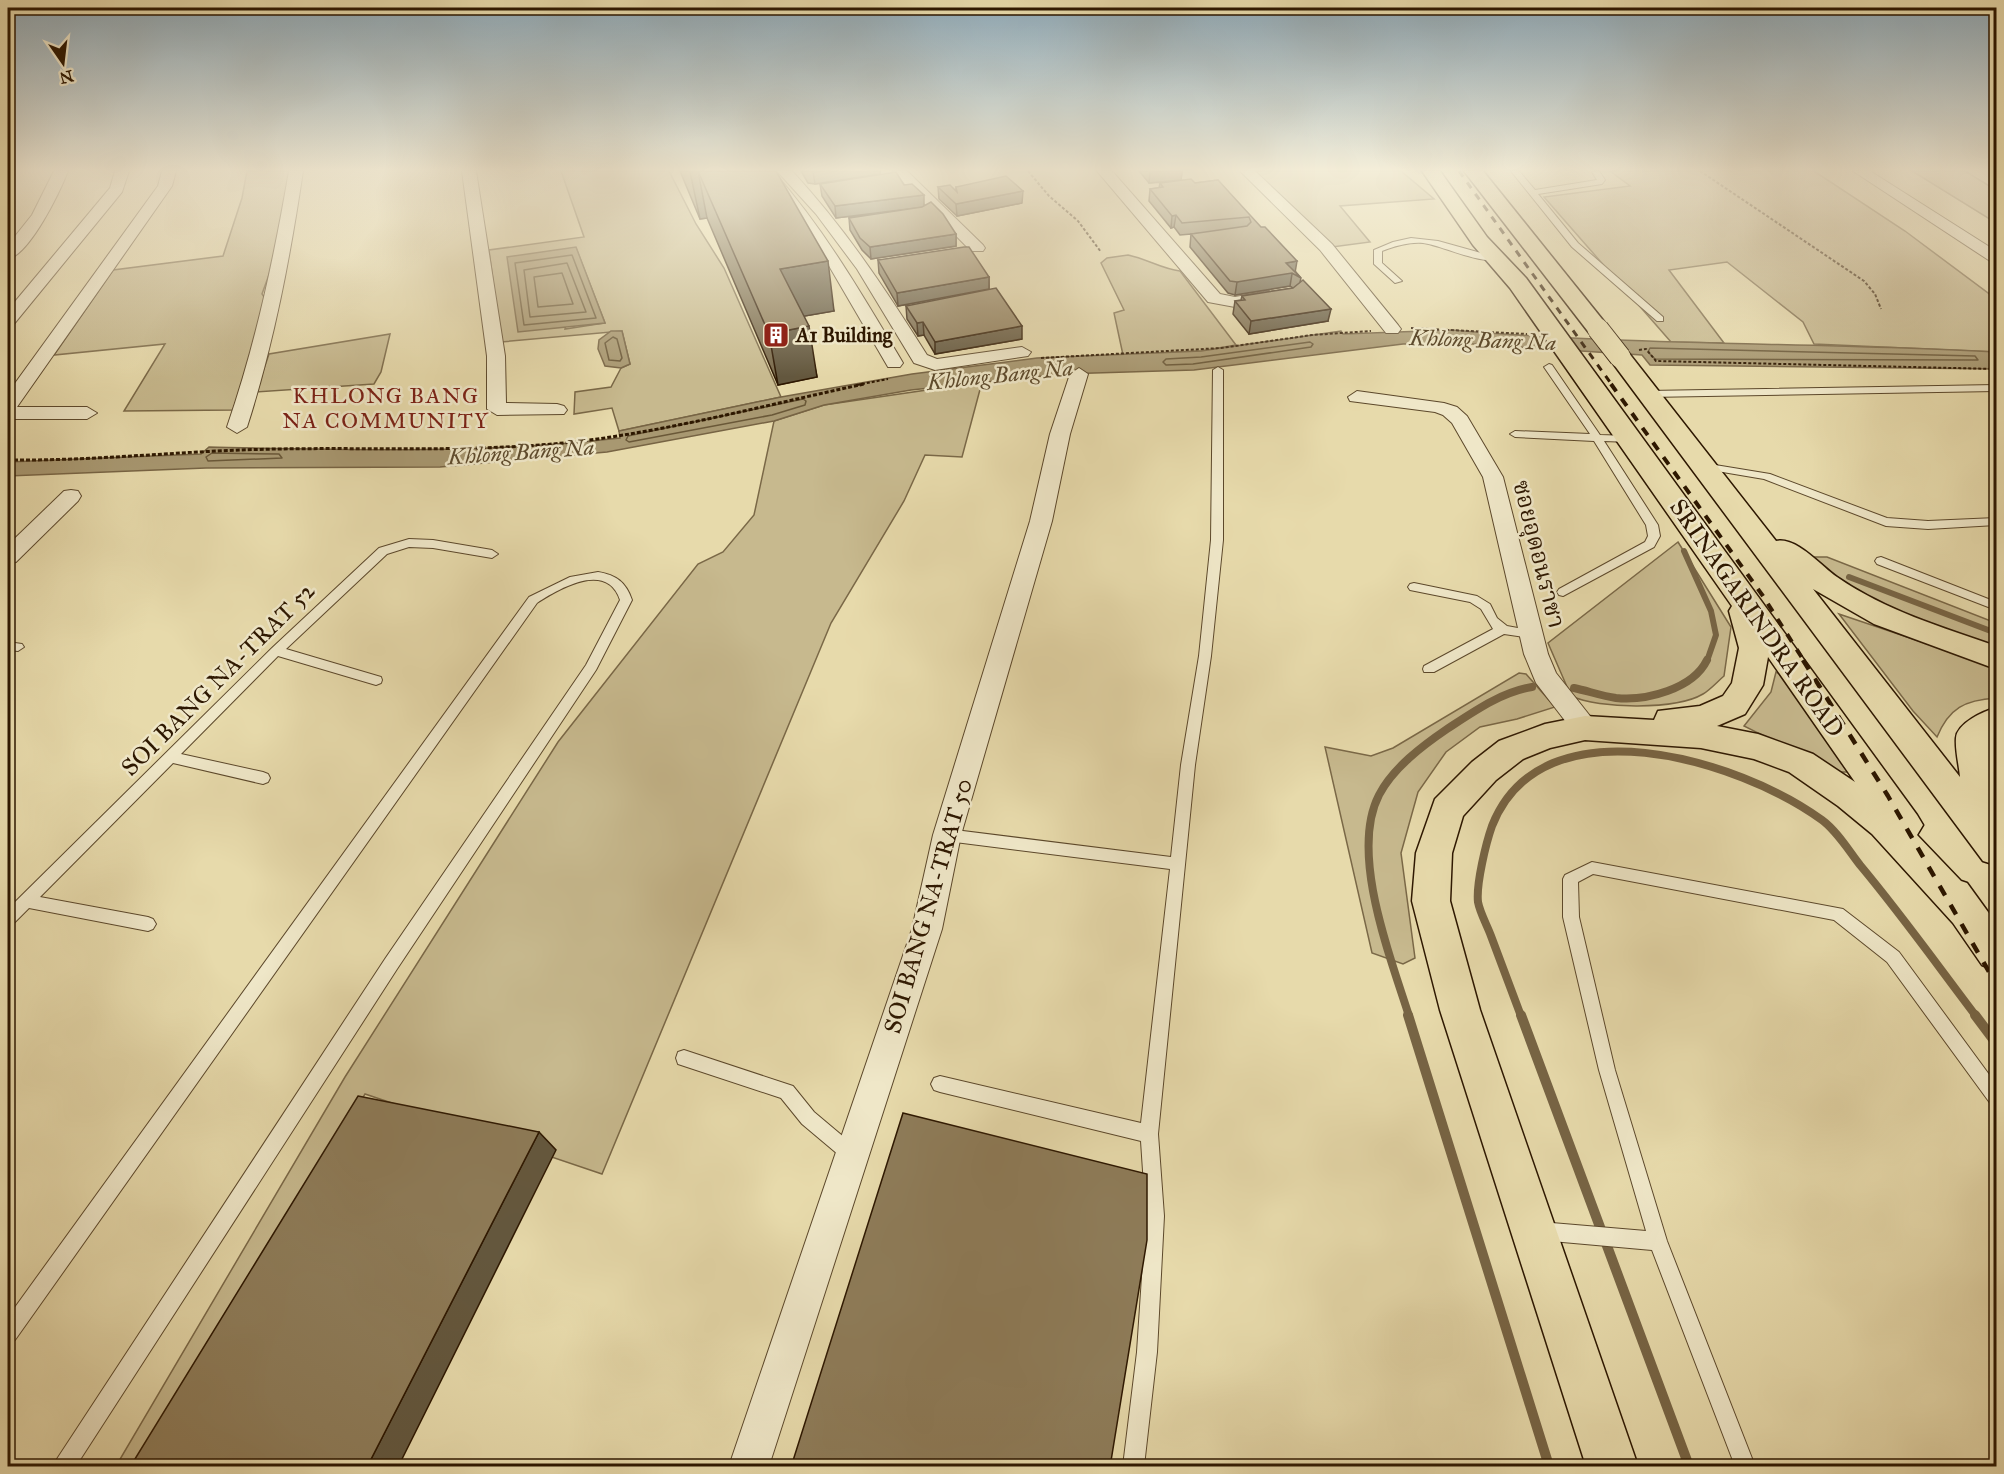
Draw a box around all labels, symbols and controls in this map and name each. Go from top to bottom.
north arrow [33,33,93,93]
text: N [57,66,75,88]
building icon: A1 Building [761,320,791,350]
place label: A1 Building [794,323,893,348]
water label: Khlong Bang Na [1408,324,1557,356]
water label: Khlong Bang Na [925,354,1074,396]
district label: KHLONG BANG NA COMMUNITY [282,382,490,434]
water label: Khlong Bang Na [446,433,595,471]
street label: ซอยอุดอนราชา [1506,477,1572,631]
street label: SRINAGARINDRA ROAD [1663,493,1851,743]
street label: SOI BANG NA-TRAT 52 [115,576,321,782]
street label: SOI BANG NA-TRAT 50 [877,775,979,1037]

